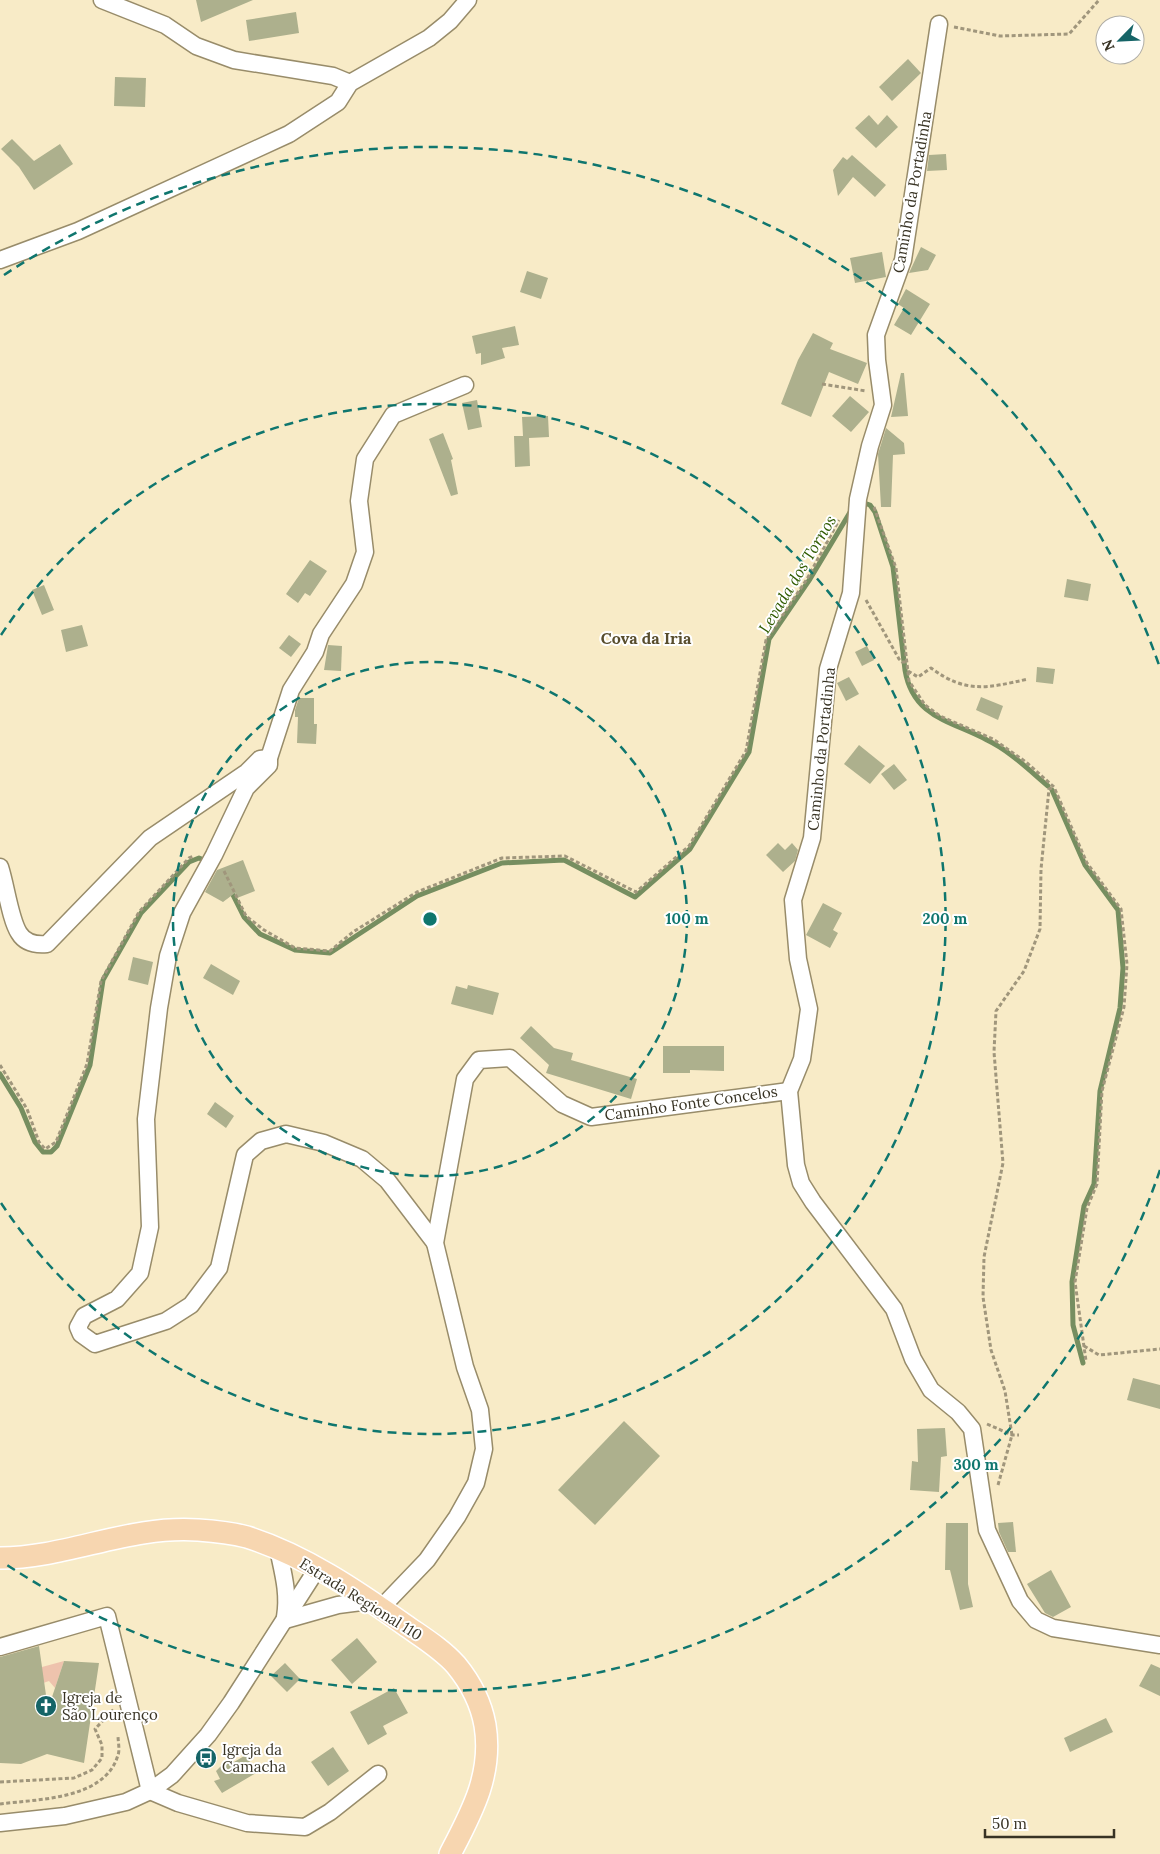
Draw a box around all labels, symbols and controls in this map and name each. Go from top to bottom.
north arrow [1095,15,1145,65]
text: N [1098,37,1119,54]
street label: Caminho da Portadinha [888,109,936,275]
water label: Levada dos Tornos [754,511,840,637]
district label: Cova da Iria [601,628,692,648]
street label: Caminho da Portadinha [803,666,839,832]
text: 100 m [666,909,709,928]
text: 200 m [923,909,968,928]
centre of rings [421,910,439,928]
street label: Caminho Fonte Concelos [603,1081,779,1125]
text: 300 m [953,1455,999,1474]
street label: Estrada Regional 110 [296,1554,426,1644]
place label: Igreja de São Lourenço [62,1688,158,1724]
church icon: Igreja de São Lourenço [34,1694,58,1718]
place label: Igreja da Camacha [222,1740,286,1776]
bus stop icon: Igreja da Camacha [194,1746,218,1770]
scale bar [985,1806,1114,1838]
text: 50 m [992,1814,1027,1833]

